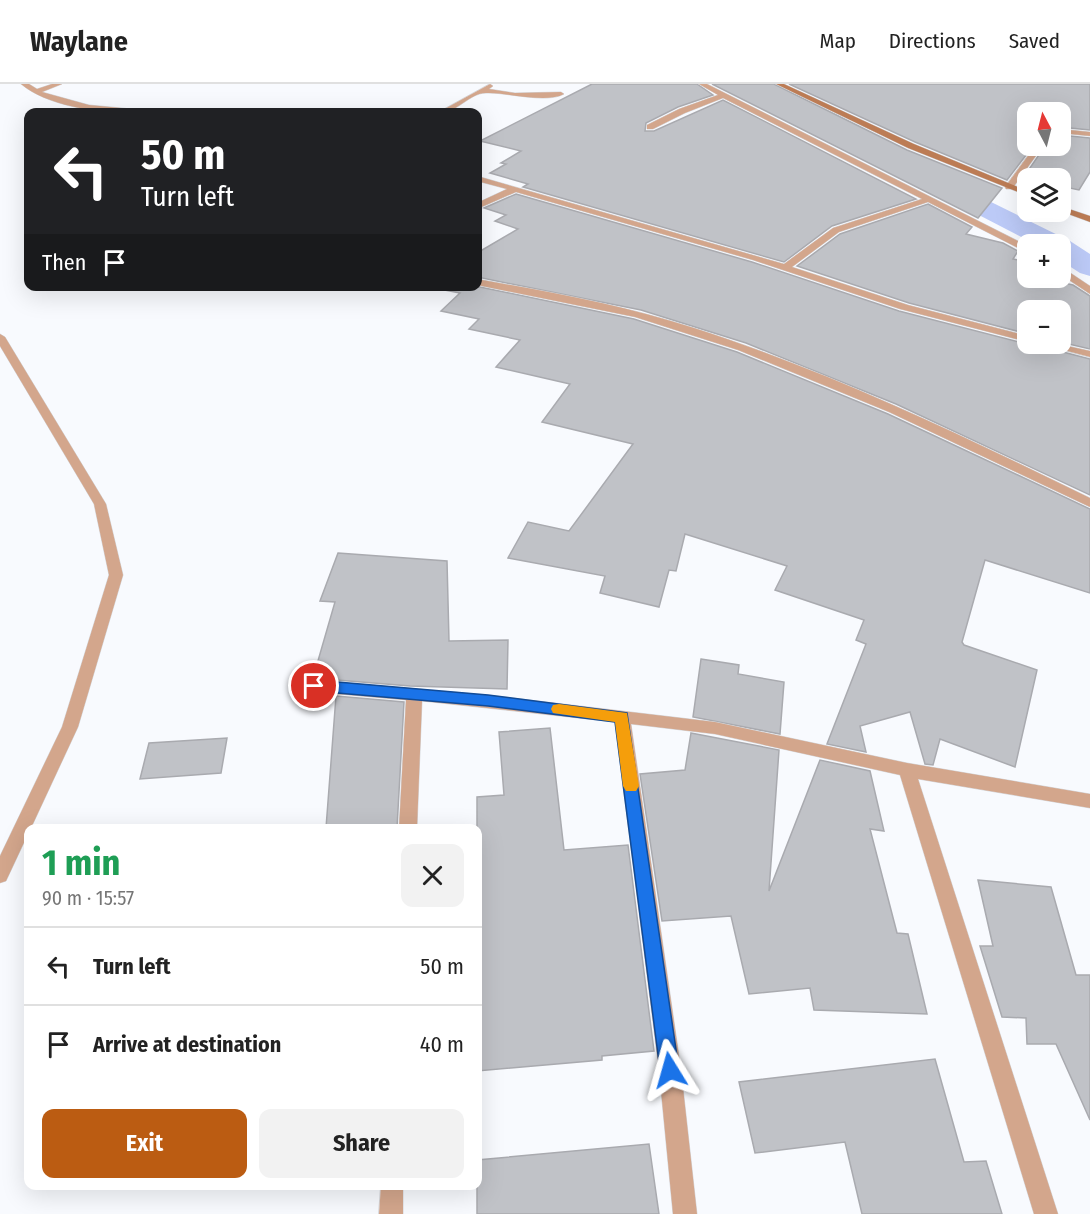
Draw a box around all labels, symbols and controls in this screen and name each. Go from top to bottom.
text: Waylane [30,25,128,58]
text: Map [819,28,856,54]
text: Directions [889,28,976,54]
text: Saved [1009,28,1060,54]
north arrow [1017,102,1071,156]
map controls [1017,102,1071,354]
text: 50 m [141,130,225,180]
icon: left [42,132,120,210]
button: layers [1017,168,1071,222]
text: Turn left [141,181,234,213]
button: + [1017,234,1071,288]
icon: arrive [98,246,131,279]
text: Then [42,249,86,276]
button: − [1017,300,1071,354]
pin [288,660,339,711]
icon: arrive [297,669,330,702]
text: 1 min [42,841,120,885]
button: close [401,844,464,907]
text: 90 m · 15:57 [42,886,134,910]
icon: left [42,950,75,983]
text: Turn left [93,953,171,980]
text: 50 m [420,953,464,980]
icon: arrive [42,1028,75,1061]
text: Arrive at destination [93,1031,281,1058]
text: 40 m [420,1031,464,1058]
position arrow [638,1038,702,1102]
button: Exit [42,1109,247,1178]
button: Share [259,1109,464,1178]

